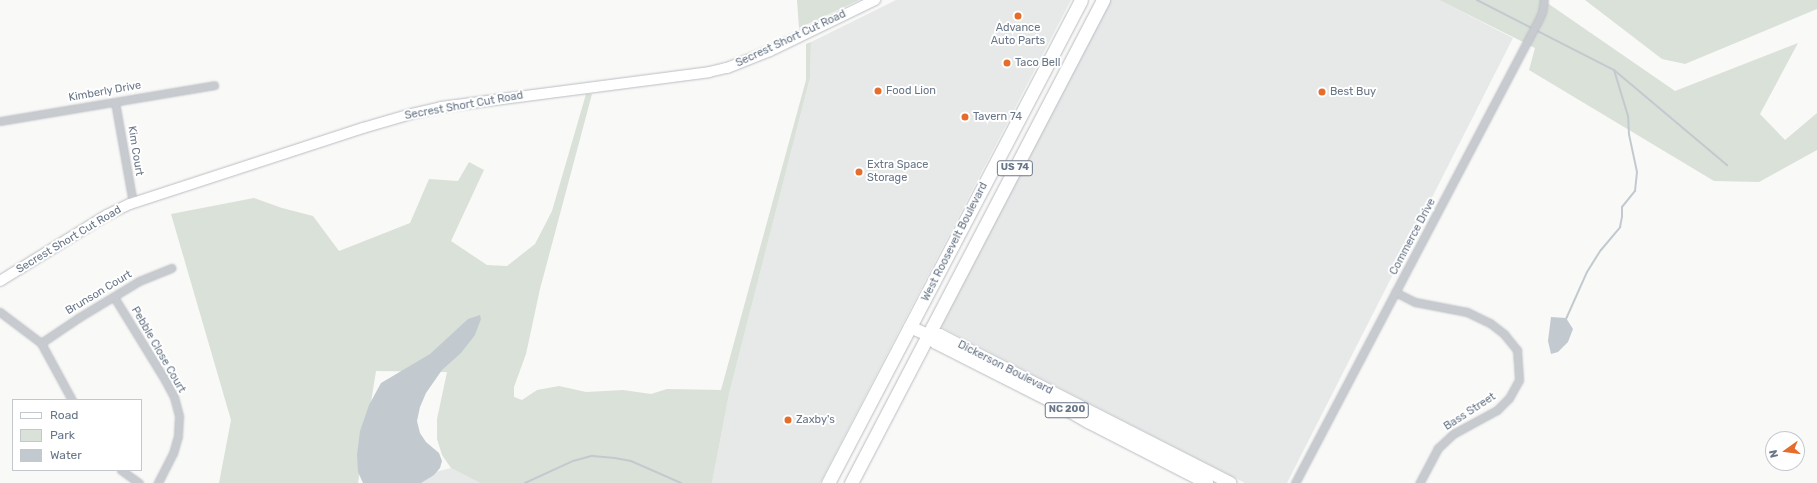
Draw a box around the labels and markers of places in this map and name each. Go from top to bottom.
marker: Advance Auto Parts [1013,11,1023,21]
place label: Advance Auto Parts [991,22,1045,48]
place label: Taco Bell [1015,56,1060,70]
marker: Taco Bell [1002,58,1012,68]
place label: Food Lion [886,84,936,98]
place label: Best Buy [1330,85,1376,99]
marker: Food Lion [873,86,883,96]
marker: Best Buy [1317,87,1327,97]
place label: Tavern 74 [973,110,1022,124]
marker: Tavern 74 [960,112,970,122]
place label: Extra Space Storage [867,159,928,185]
marker: Extra Space Storage [854,167,864,177]
place label: Zaxby's [796,413,835,427]
marker: Zaxby's [783,415,793,425]

